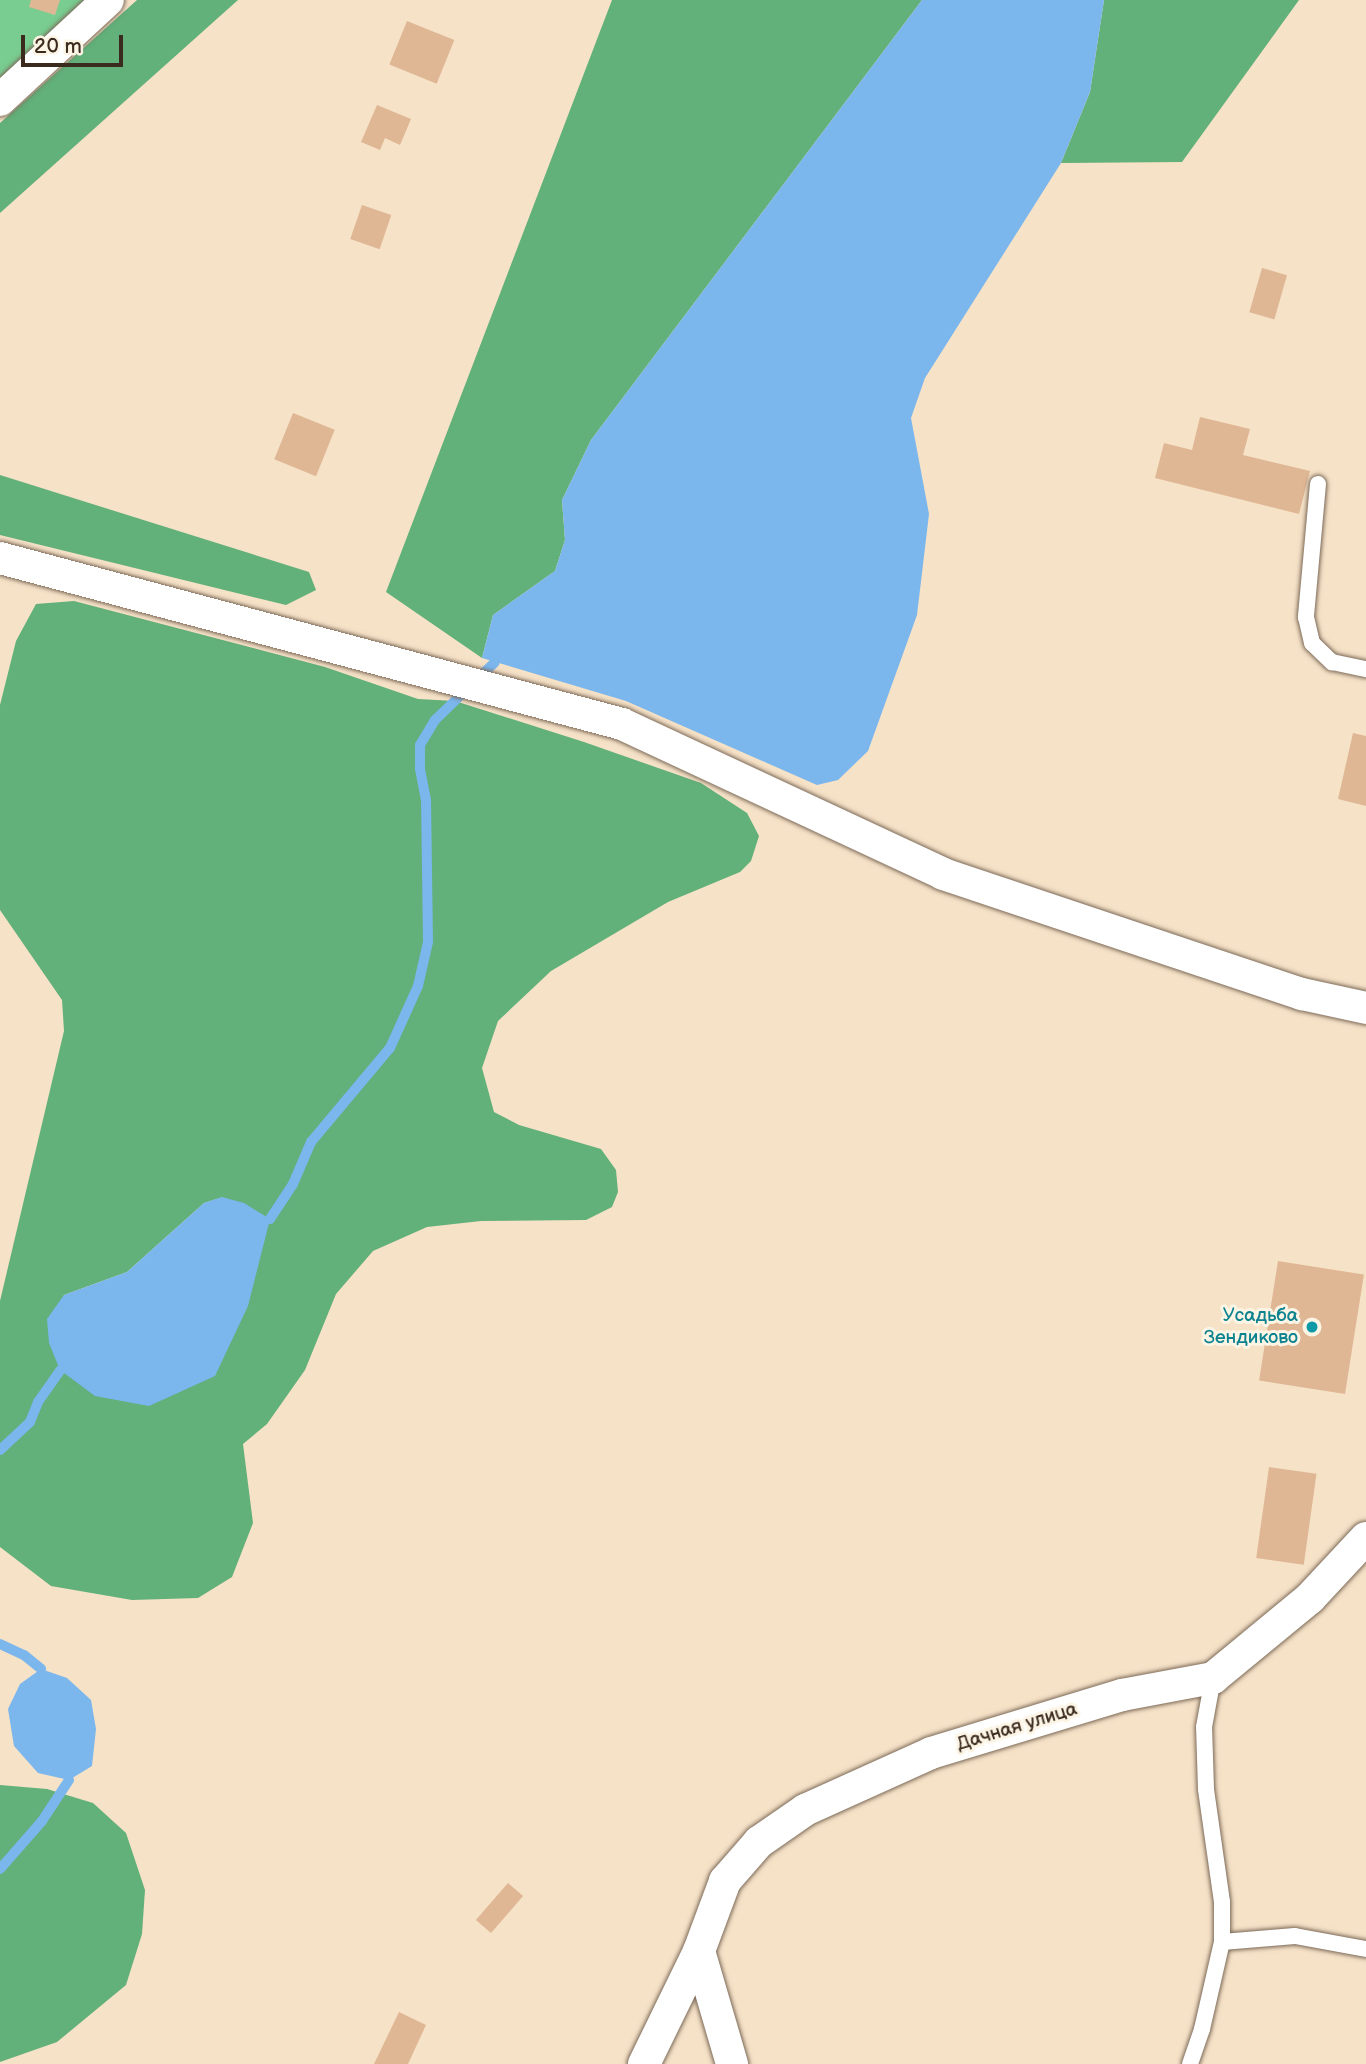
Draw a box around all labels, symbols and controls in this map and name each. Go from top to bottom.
scale bar [24,21,126,65]
text: 20 m [34,34,82,59]
place label: Усадьба Зендиково [1204,1305,1298,1349]
marker: Усадьба Зендиково [1304,1319,1320,1335]
street label: Дачная улица [954,1698,1080,1756]

